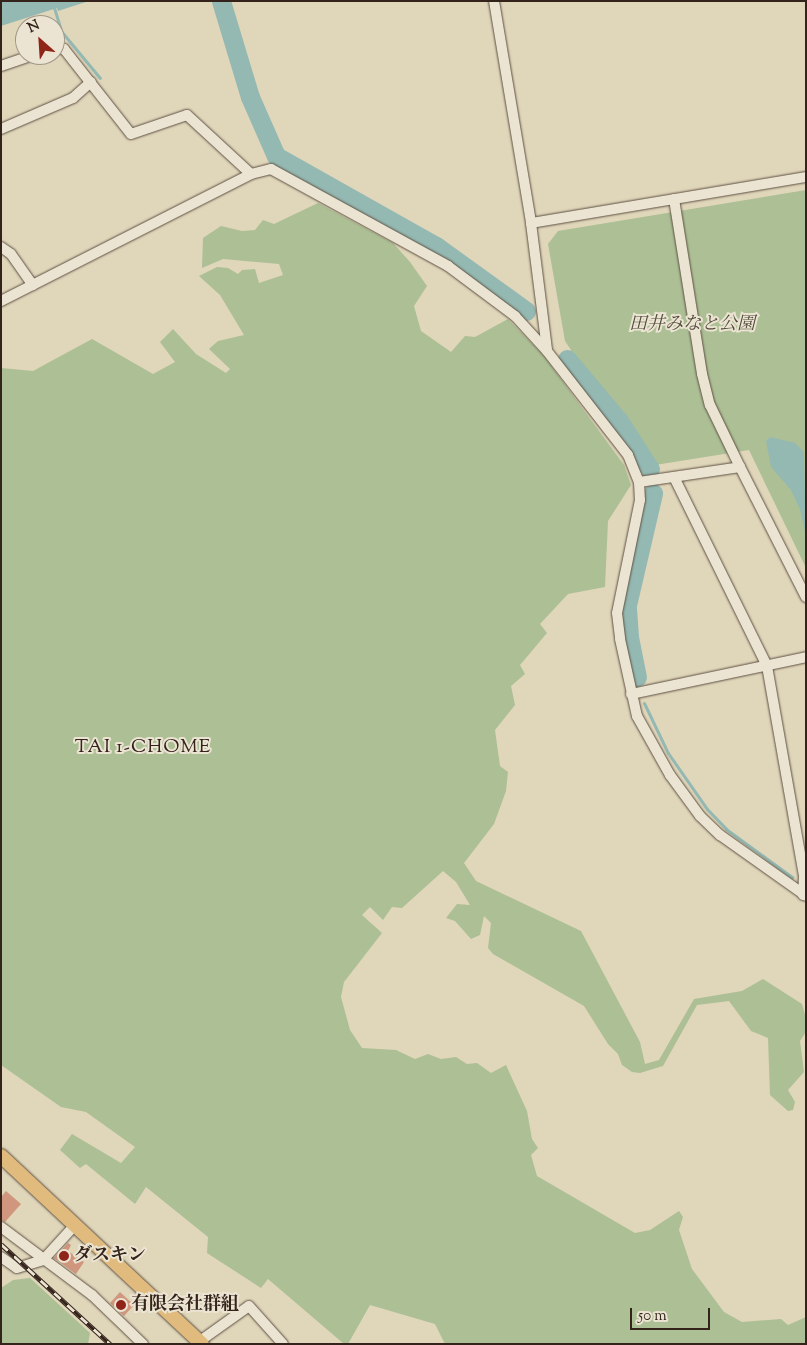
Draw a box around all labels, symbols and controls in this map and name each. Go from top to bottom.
north arrow [15,15,65,65]
text: N [24,16,43,39]
park label: 田井みなと公園 [629,314,755,336]
district label: TAI 1-CHOME [73,737,213,759]
place label: ダスキン [74,1245,146,1267]
marker: ダスキン [58,1250,70,1262]
place label: 有限会社群組 [131,1294,239,1316]
scale bar [632,1298,712,1330]
marker: 有限会社群組 [115,1299,127,1311]
text: 50 m [638,1306,667,1327]

